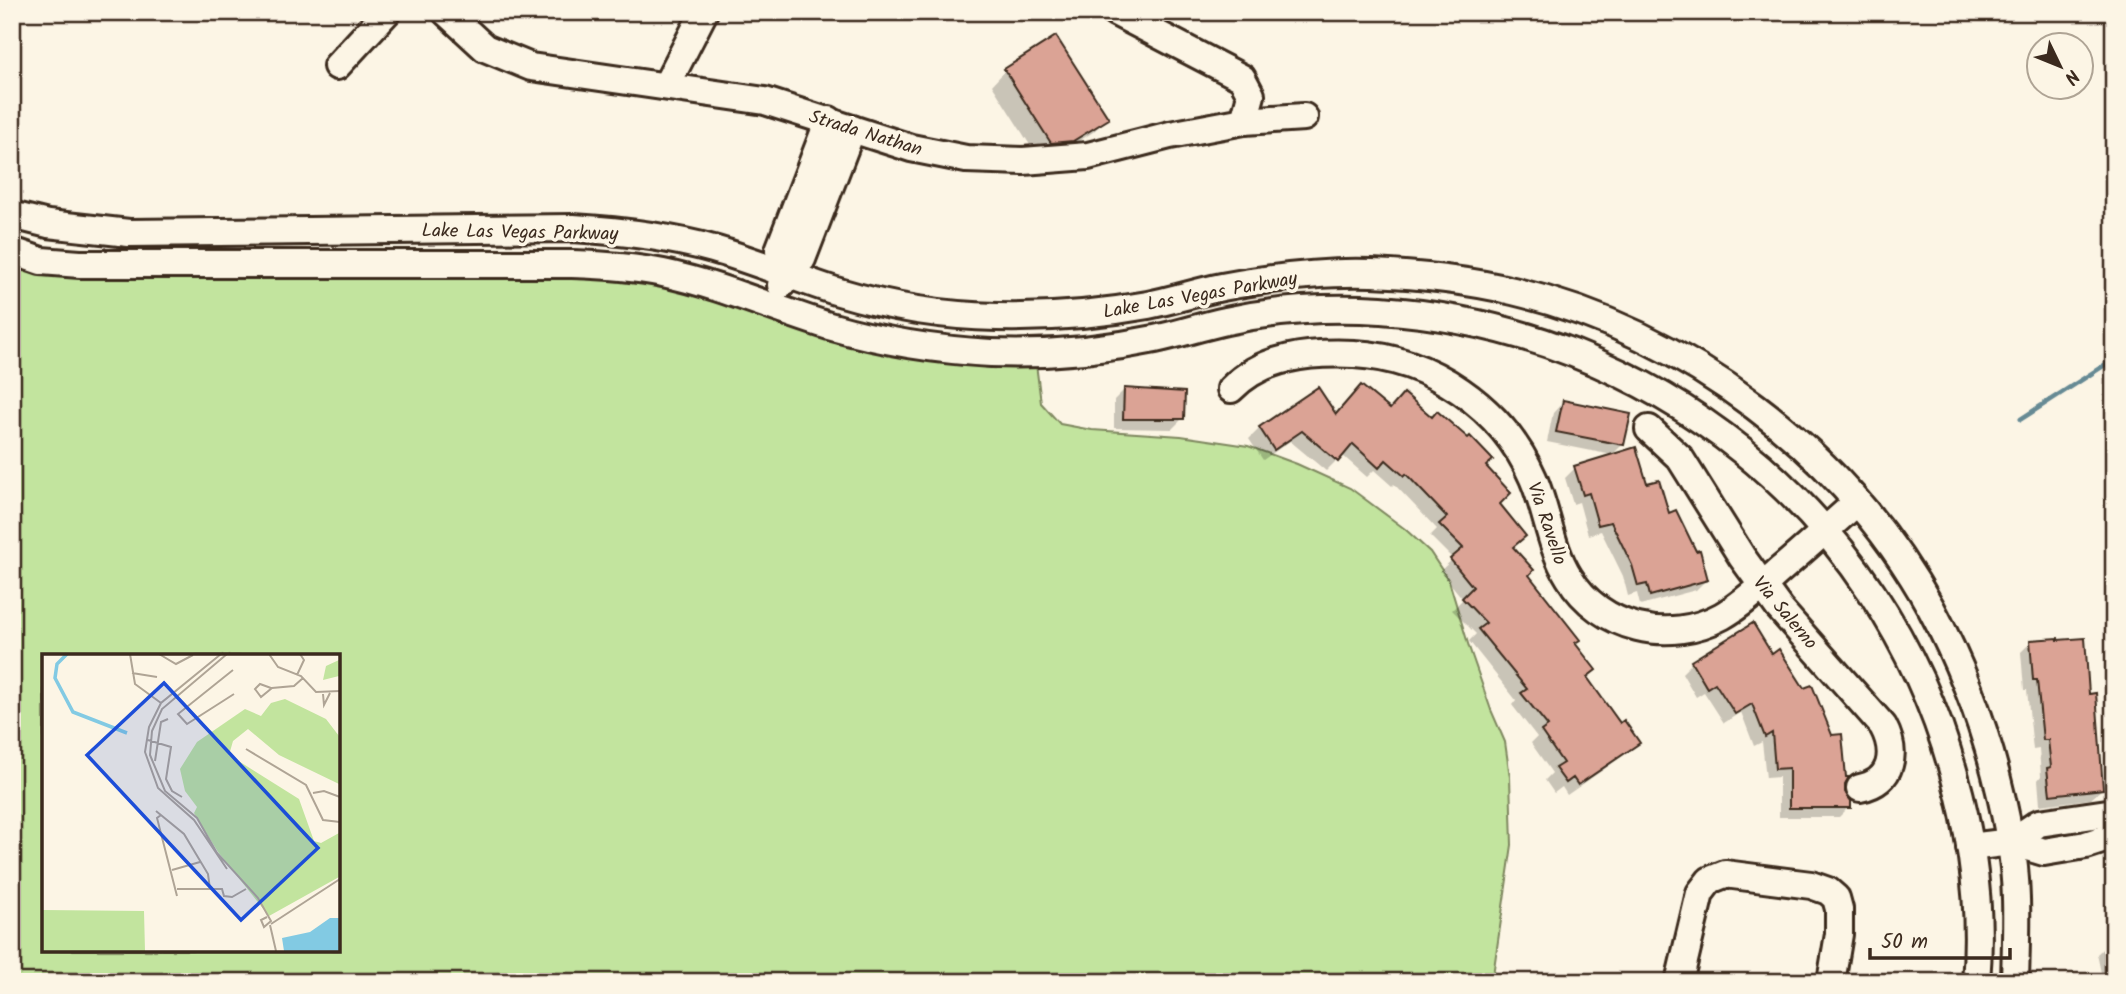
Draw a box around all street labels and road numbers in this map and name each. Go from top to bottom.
street label: Strada Nathan [805,102,926,165]
street label: Lake Las Vegas Parkway [421,216,620,250]
street label: Lake Las Vegas Parkway [1101,264,1301,328]
street label: Via Ravello [1518,478,1574,569]
street label: Via Salerno [1745,570,1824,657]

